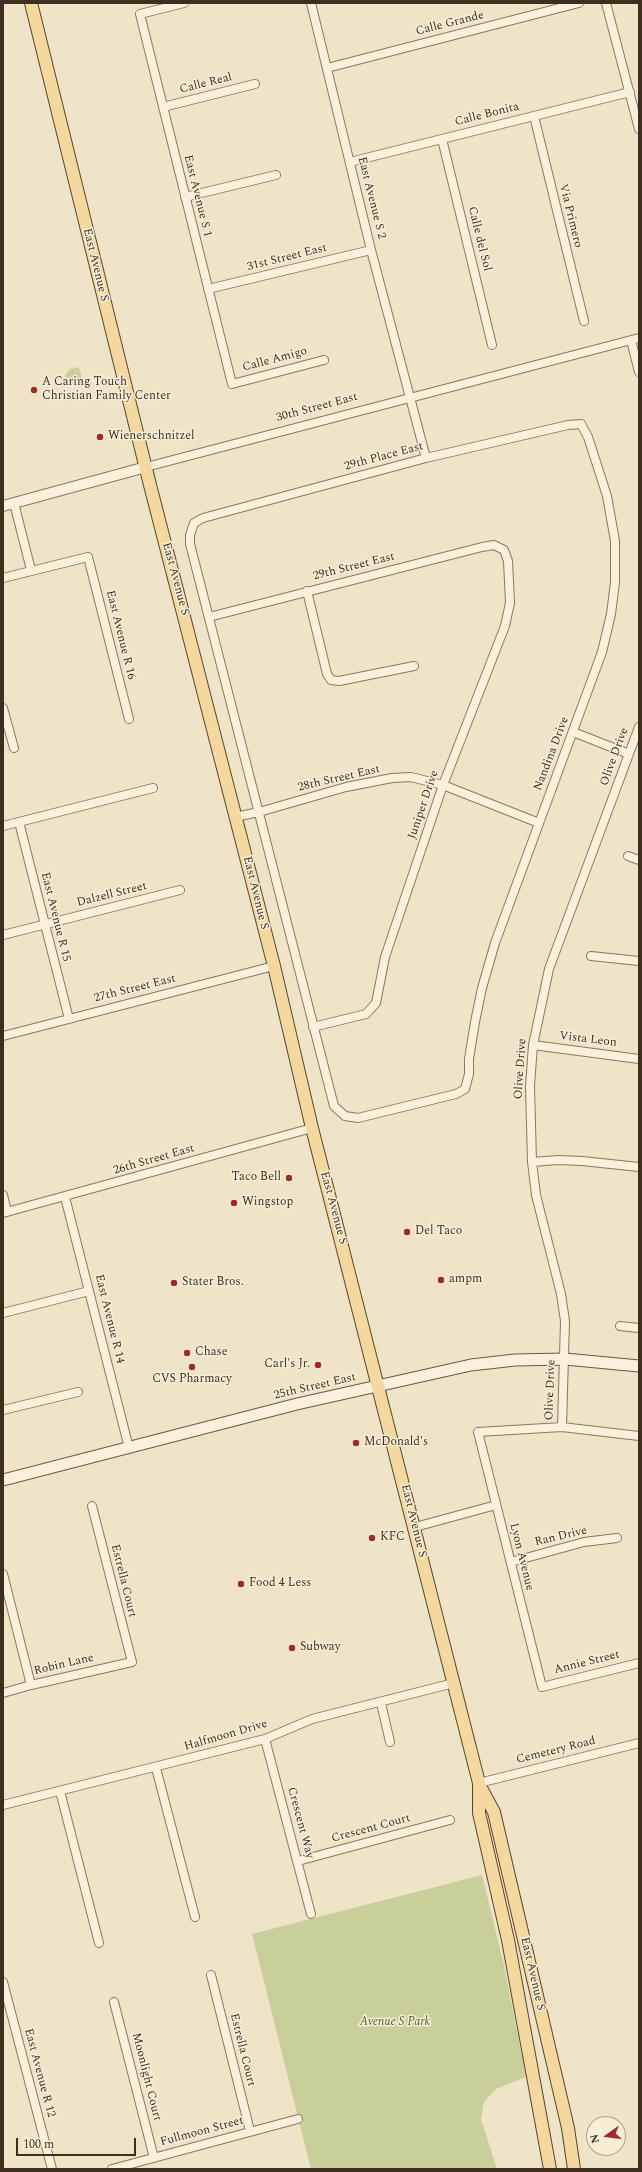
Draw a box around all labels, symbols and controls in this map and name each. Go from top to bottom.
street label: Calle Grande [414,9,486,39]
street label: Calle Real [178,71,234,97]
street label: Calle Bonita [453,100,521,130]
street label: East Avenue S 1 [180,154,214,238]
street label: East Avenue S 2 [354,156,388,240]
street label: Via Primero [555,183,585,249]
street label: Calle del Sol [464,205,494,273]
street label: East Avenue S [79,227,111,303]
street label: 31st Street East [246,241,328,275]
street label: Calle Amigo [241,344,309,376]
place label: A Caring Touch Christian Family Center [42,376,171,404]
marker: A Caring Touch Christian Family Center [29,385,39,395]
street label: 30th Street East [275,390,359,426]
place label: Wienerschnitzel [108,430,195,444]
marker: Wienerschnitzel [95,432,105,442]
street label: 29th Place East [343,440,425,474]
street label: East Avenue S [158,541,192,617]
street label: 29th Street East [312,550,396,584]
street label: East Avenue R 16 [102,589,138,681]
street label: Nandina Drive [531,715,573,793]
street label: Olive Drive [598,726,632,788]
street label: 28th Street East [297,763,381,795]
street label: Juniper Drive [406,769,442,841]
street label: East Avenue S [239,855,271,931]
street label: East Avenue R 15 [37,871,73,963]
street label: Dalzell Street [75,879,149,911]
street label: 27th Street East [93,972,177,1006]
street label: Vista Leon [559,1029,617,1051]
street label: Olive Drive [512,1038,530,1100]
street label: 26th Street East [112,1142,196,1178]
street label: East Avenue S [316,1170,350,1246]
place label: Taco Bell [231,1171,281,1185]
marker: Taco Bell [284,1173,294,1183]
place label: Wingstop [242,1196,293,1210]
marker: Wingstop [229,1198,239,1208]
place label: Del Taco [415,1225,462,1239]
marker: Del Taco [402,1227,412,1237]
street label: East Avenue R 14 [91,1273,127,1365]
place label: ampm [449,1273,482,1287]
marker: ampm [436,1275,446,1285]
place label: Stater Bros. [182,1276,244,1290]
marker: Stater Bros. [169,1278,179,1288]
place label: Chase [195,1346,227,1360]
marker: Chase [182,1348,192,1358]
place label: Carl's Jr. [264,1358,310,1372]
street label: Olive Drive [543,1359,559,1421]
marker: Carl's Jr. [313,1360,323,1370]
marker: CVS Pharmacy [187,1362,197,1372]
street label: 25th Street East [273,1371,357,1403]
place label: CVS Pharmacy [152,1373,232,1387]
place label: McDonald's [364,1436,428,1450]
marker: McDonald's [351,1438,361,1448]
street label: East Avenue S [397,1483,429,1559]
street label: Lyon Avenue [506,1522,536,1592]
street label: Ran Drive [533,1524,589,1550]
place label: KFC [380,1531,405,1545]
marker: KFC [367,1533,377,1543]
street label: Estrella Court [107,1543,139,1619]
place label: Food 4 Less [249,1577,311,1591]
marker: Food 4 Less [236,1579,246,1589]
place label: Subway [300,1641,340,1655]
marker: Subway [287,1643,297,1653]
street label: Annie Street [553,1648,621,1678]
street label: Robin Lane [33,1651,95,1679]
street label: Halfmoon Drive [183,1717,269,1755]
street label: Cemetery Road [515,1734,597,1768]
street label: Crescent Way [284,1786,316,1860]
street label: Crescent Court [330,1812,412,1846]
street label: East Avenue S [517,1936,547,2012]
street label: Estrella Court [226,2012,258,2088]
park label: Avenue S Park [360,2016,430,2030]
street label: East Avenue R 12 [20,2027,58,2119]
street label: Moonlight Court [128,2031,164,2123]
street label: Fullmoon Street [159,2114,245,2150]
north arrow [586,2116,626,2156]
scale bar [18,2130,138,2156]
text: N [586,2132,604,2145]
text: 100 m [23,2135,54,2154]

